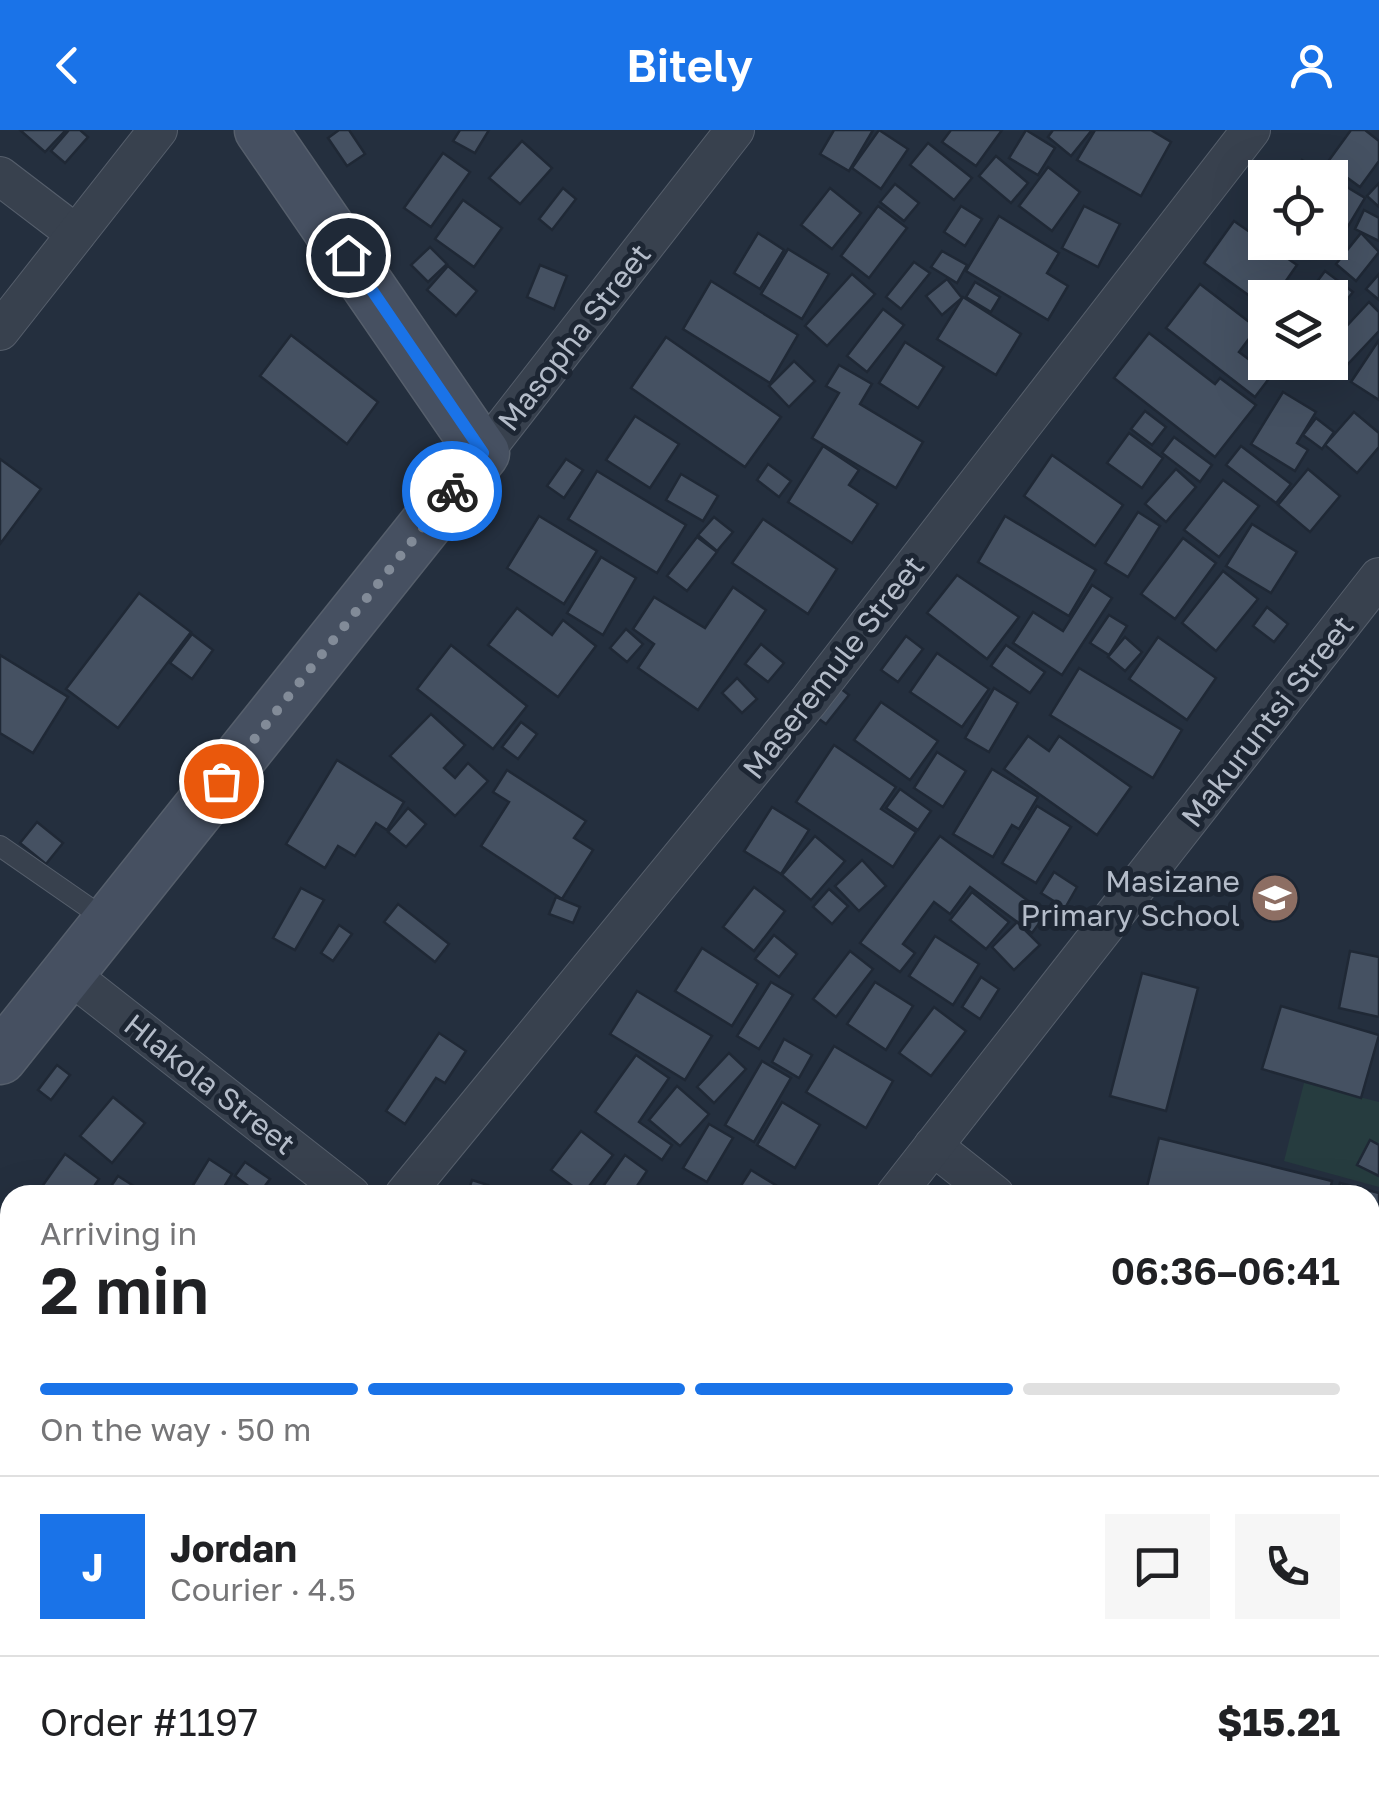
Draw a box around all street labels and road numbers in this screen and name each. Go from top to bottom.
street label: Masopha Street [490,237,658,437]
street label: Maseremule Street [735,549,931,785]
street label: Makuruntsi Street [1173,608,1361,834]
street label: Hlakola Street [118,1006,302,1162]

